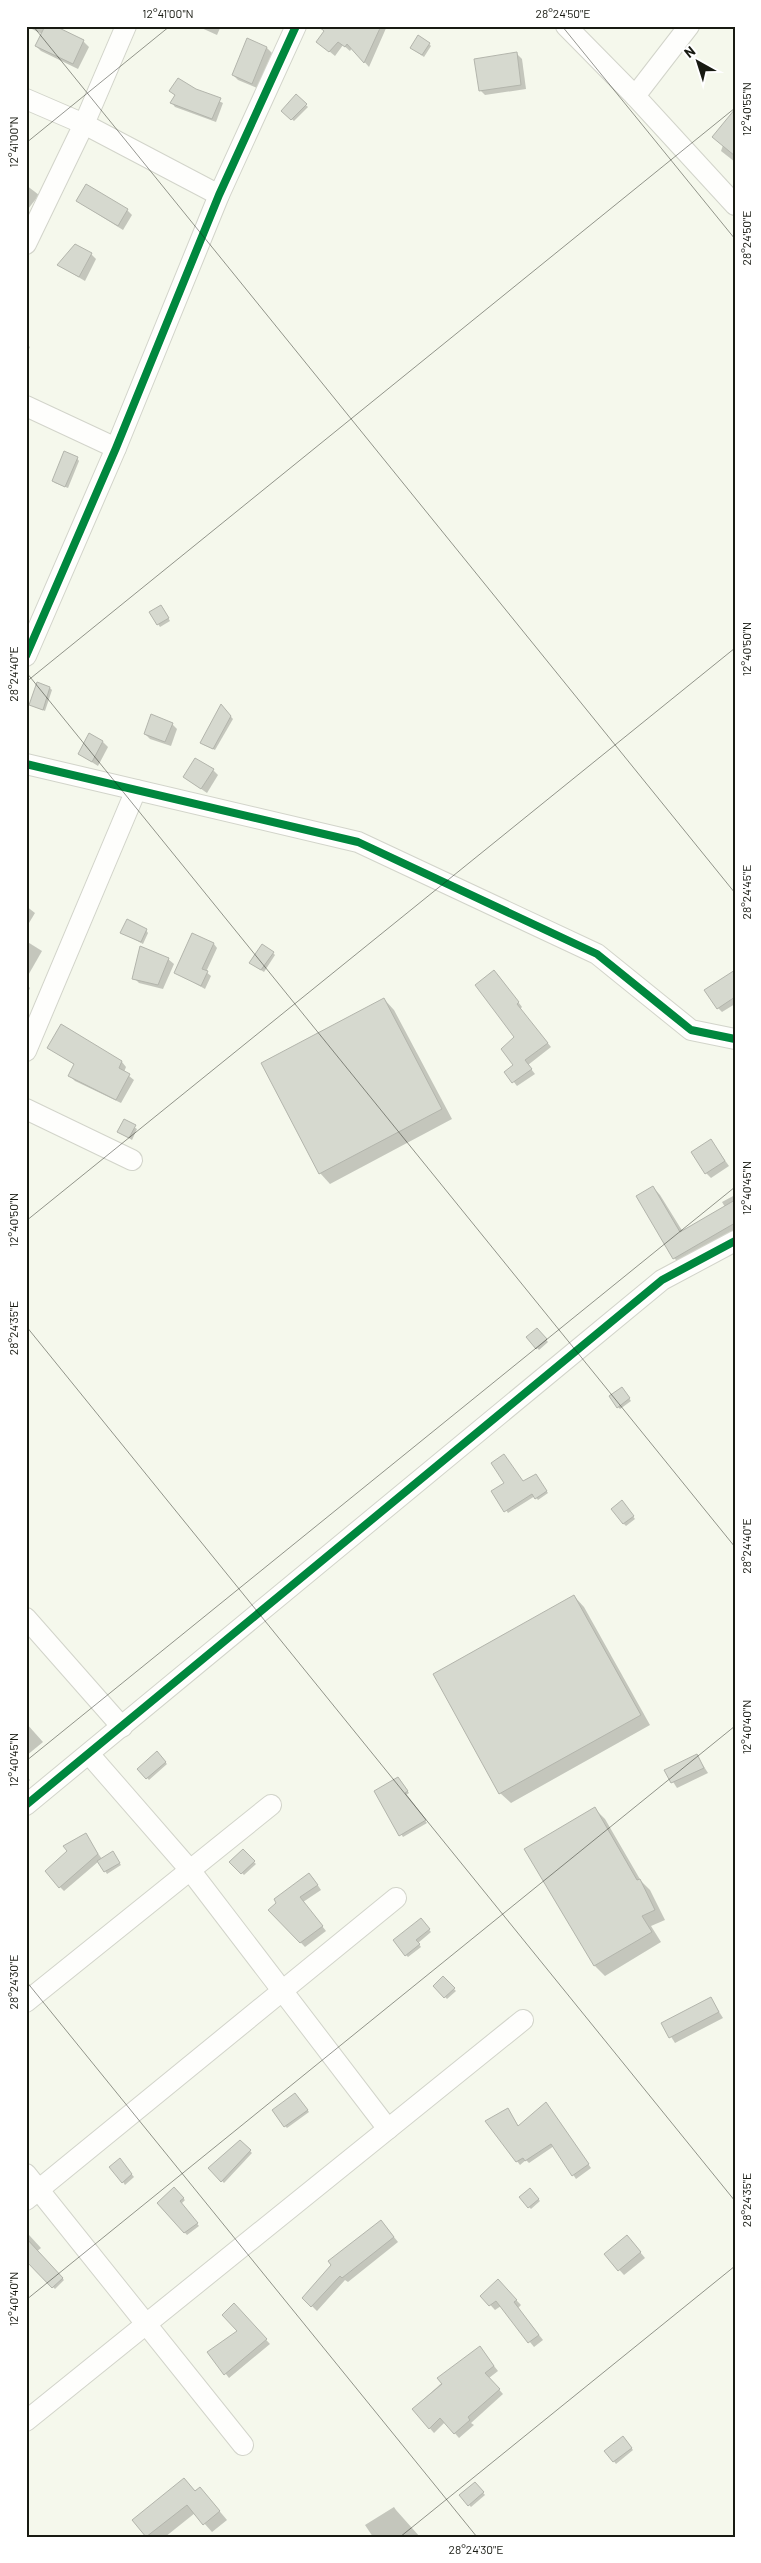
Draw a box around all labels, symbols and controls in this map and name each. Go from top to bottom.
text: 12°41'00"N [142,6,194,20]
text: 28°24'50"E [535,6,591,20]
north arrow [674,38,724,88]
text: N [681,42,698,61]
text: 12°40'55"N [739,82,753,136]
text: 12°41'00"N [6,116,20,168]
text: 28°24'50"E [739,210,753,266]
text: 12°40'50"N [739,622,753,676]
text: 28°24'40"E [6,646,20,702]
text: 28°24'45"E [739,865,753,919]
text: 12°40'45"N [739,1161,753,1215]
text: 12°40'50"N [6,1193,20,1247]
text: 28°24'35"E [6,1301,20,1355]
text: 28°24'40"E [739,1518,753,1574]
text: 12°40'40"N [739,1700,753,1754]
text: 12°40'45"N [6,1733,20,1787]
text: 28°24'30"E [6,1954,20,2010]
text: 28°24'35"E [739,2173,753,2227]
text: 12°40'40"N [6,2272,20,2326]
text: 28°24'30"E [448,2542,504,2556]

